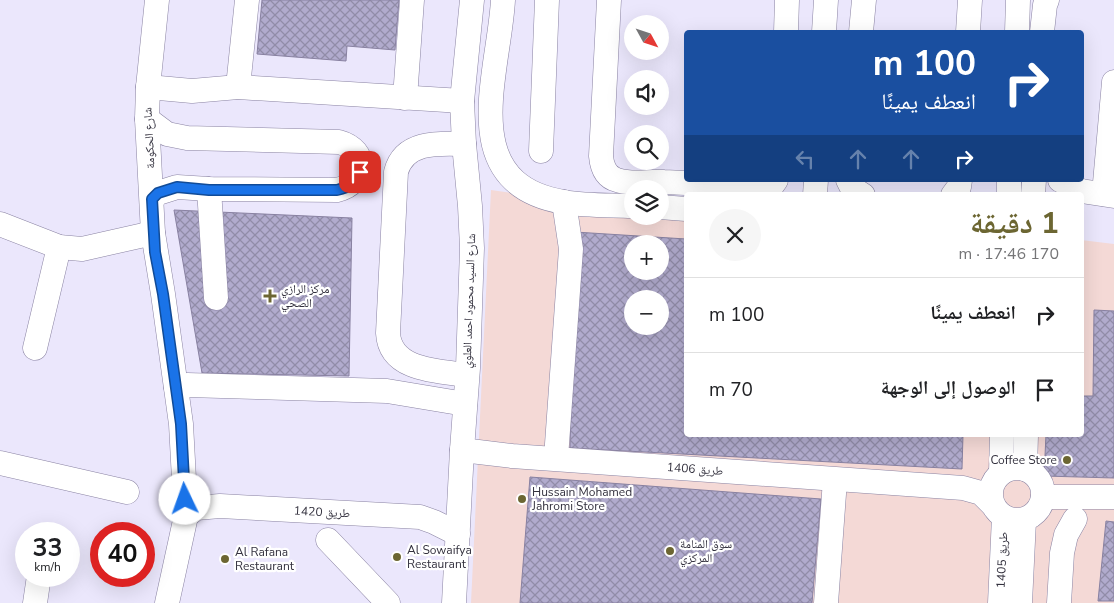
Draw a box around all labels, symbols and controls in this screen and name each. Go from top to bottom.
north arrow [624,15,669,60]
map controls [624,15,669,335]
text: 100 m [873,40,976,87]
icon: right [994,50,1059,115]
button: sound [624,70,669,115]
text: انعطف يمينًا [882,87,976,117]
street label: شارع الحكومة [139,107,159,169]
button: search [624,125,669,170]
icon: left [791,145,819,173]
icon: ahead [844,145,872,173]
icon: ahead [897,145,925,173]
icon: right [950,145,978,173]
pin [339,151,381,193]
icon: arrive [346,158,374,186]
button: layers [624,180,669,225]
text: 1 دقيقة [970,203,1059,244]
button: close [709,209,761,261]
street label: شارع السيد محمود احمد العلوي [459,233,481,369]
button: + [624,235,669,280]
text: 170 m · 17:46 [958,243,1059,265]
place label: مركز الرازي الصحي [281,281,329,313]
marker: مركز الرازي الصحي [263,289,277,303]
button: − [624,290,669,335]
text: انعطف يمينًا [930,300,1016,326]
icon: right [1031,301,1059,329]
text: 100 m [709,302,764,328]
text: الوصول إلى الوجهة [881,375,1016,401]
icon: arrive [1031,376,1059,404]
text: 70 m [709,377,753,403]
place label: Coffee Store [990,452,1057,468]
marker: Coffee Store [1061,454,1073,466]
street label: طريق 1406 [666,459,724,479]
position arrow [158,472,210,524]
place label: Hussain Mohamed Jahromi Store [531,484,632,514]
marker: Hussain Mohamed Jahromi Store [516,493,528,505]
street label: طريق 1420 [293,503,351,521]
speed limit sign: 40 [90,522,155,587]
text: 33 [32,531,63,565]
street label: طريق 1405 [993,531,1011,589]
place label: سوق المنامة المركزي [680,536,732,568]
place label: Al Sowaifya Restaurant [407,542,472,572]
place label: Al Rafana Restaurant [235,544,295,574]
marker: سوق المنامة المركزي [664,545,676,557]
marker: Al Sowaifya Restaurant [391,551,403,563]
marker: Al Rafana Restaurant [219,553,231,565]
text: km/h [34,559,61,575]

